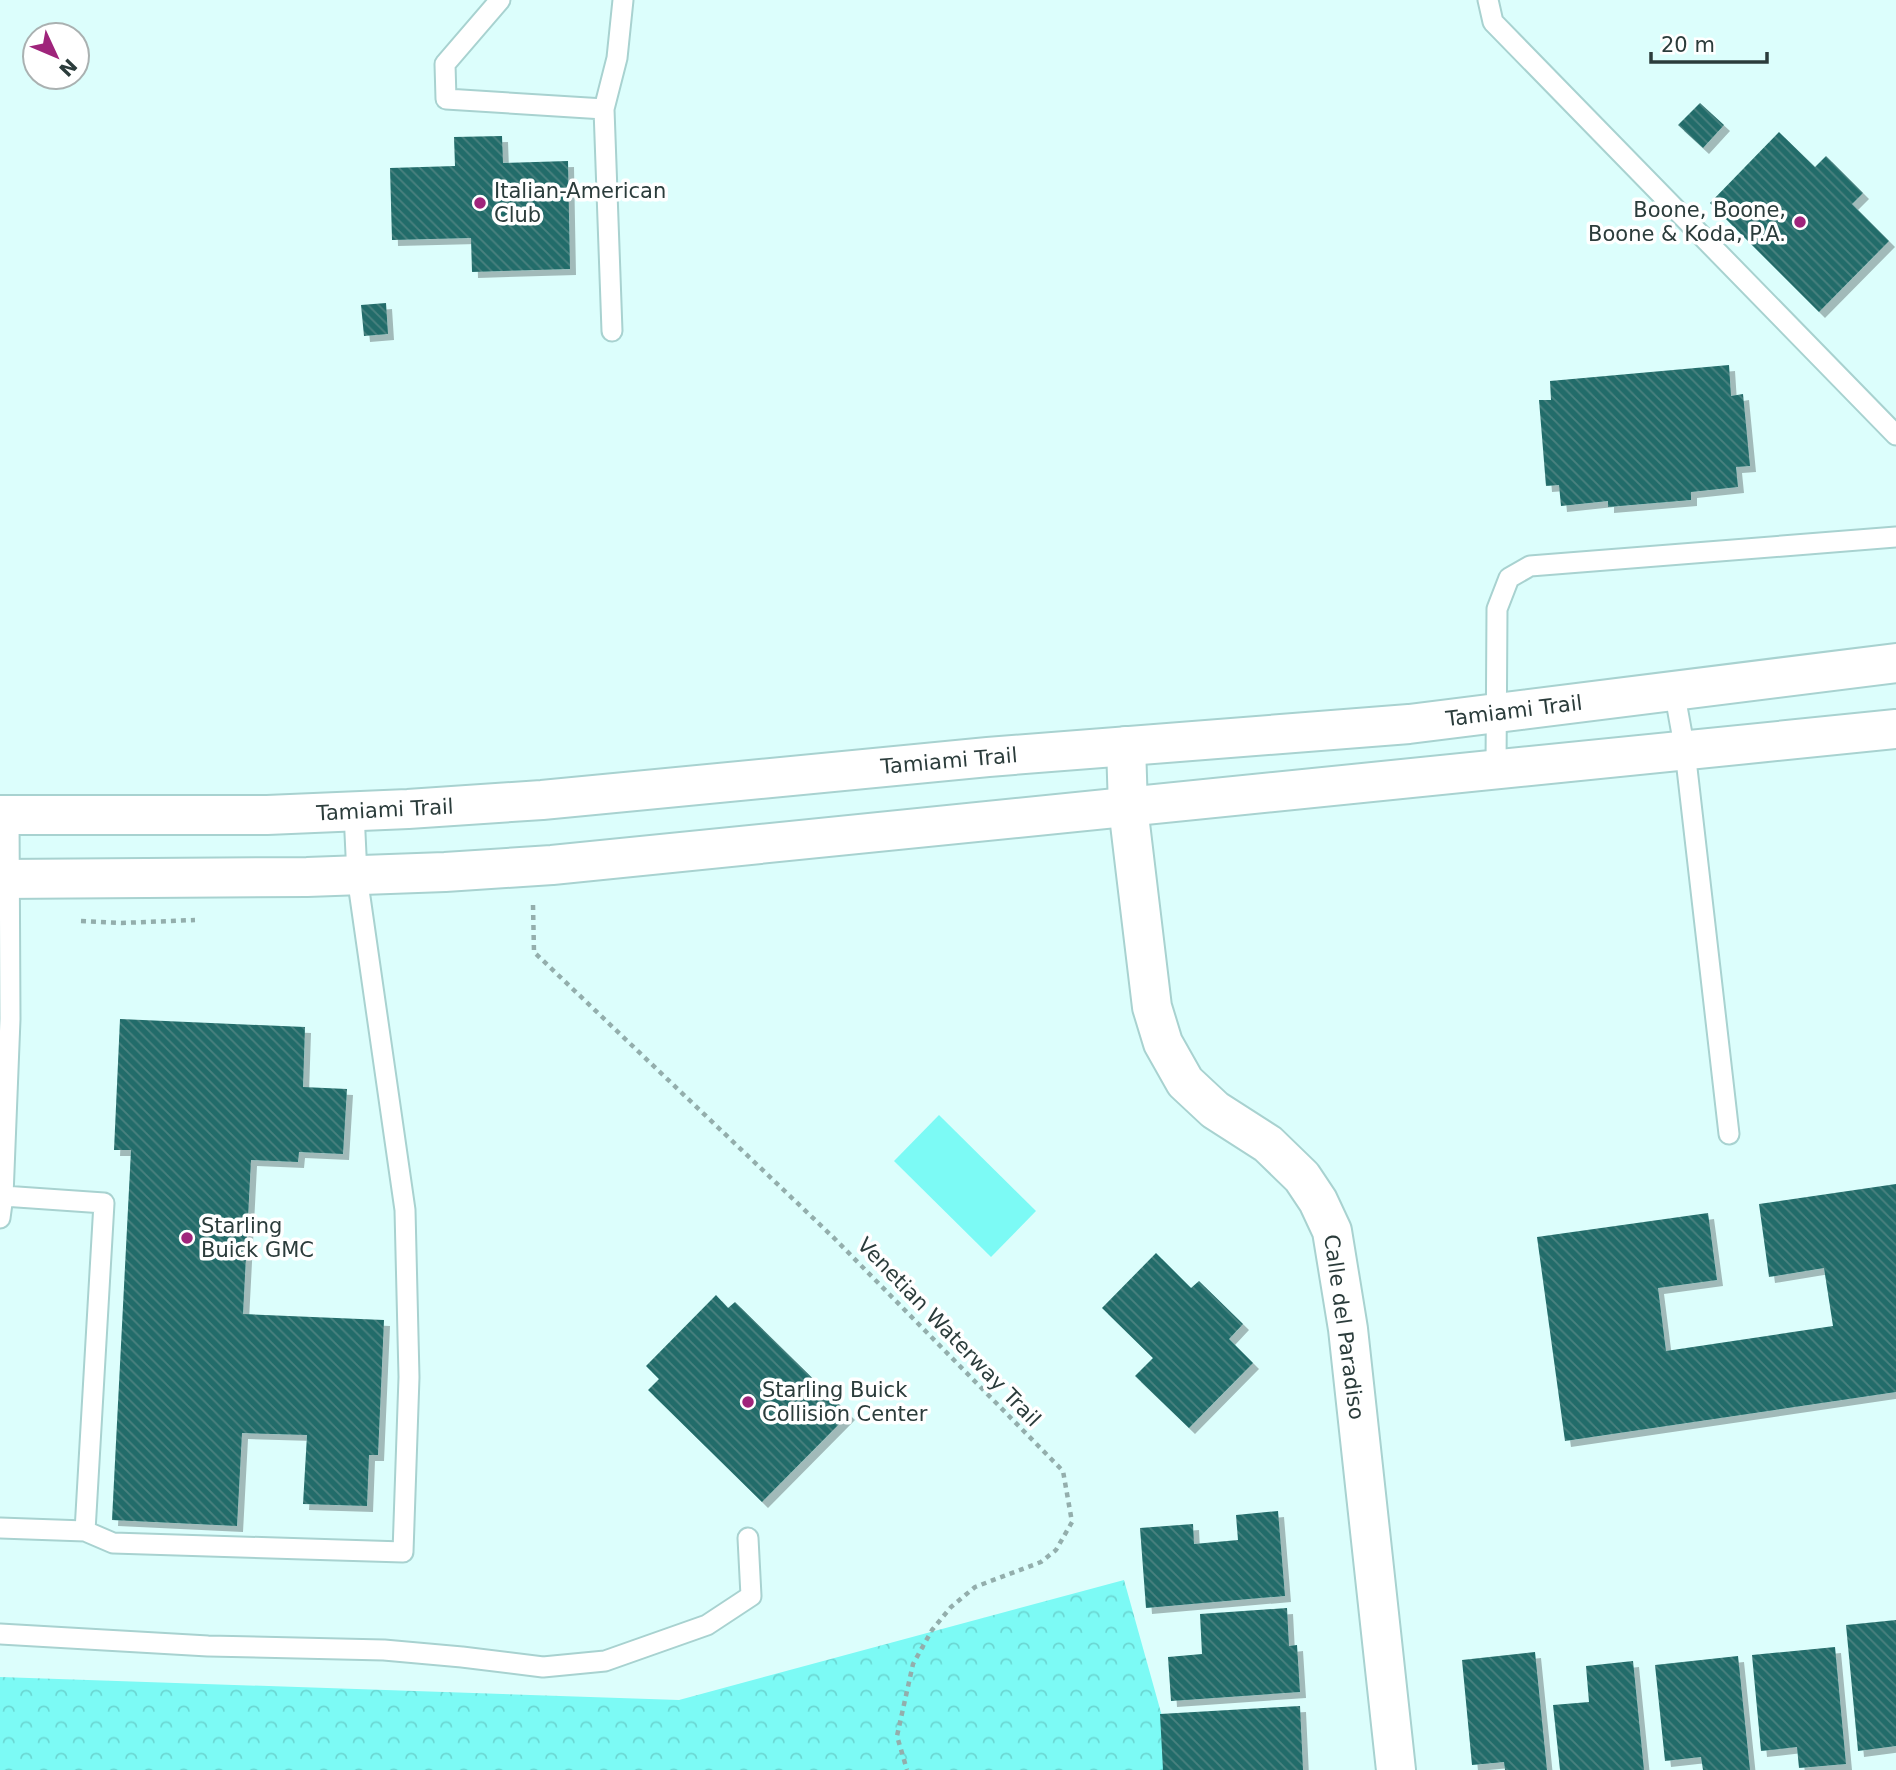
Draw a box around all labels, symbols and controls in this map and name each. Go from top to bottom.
north arrow [21,21,91,91]
scale bar [1651,21,1766,65]
text: 20 m [1661,33,1715,57]
text: N [55,54,82,81]
place label: Italian-American Club [494,179,666,227]
marker: Italian-American Club [472,195,488,211]
place label: Boone, Boone, Boone & Koda, P.A. [1588,198,1786,246]
marker: Boone, Boone, Boone & Koda, P.A. [1792,214,1808,230]
street label: Tamiami Trail [1443,691,1584,731]
street label: Tamiami Trail [879,743,1018,779]
street label: Tamiami Trail [315,794,454,826]
place label: Starling Buick GMC [201,1214,314,1262]
marker: Starling Buick GMC [179,1230,195,1246]
street label: Venetian Waterway Trail [853,1233,1045,1431]
street label: Calle del Paradiso [1319,1233,1369,1421]
place label: Starling Buick Collision Center [762,1378,928,1426]
marker: Starling Buick Collision Center [740,1394,756,1410]

